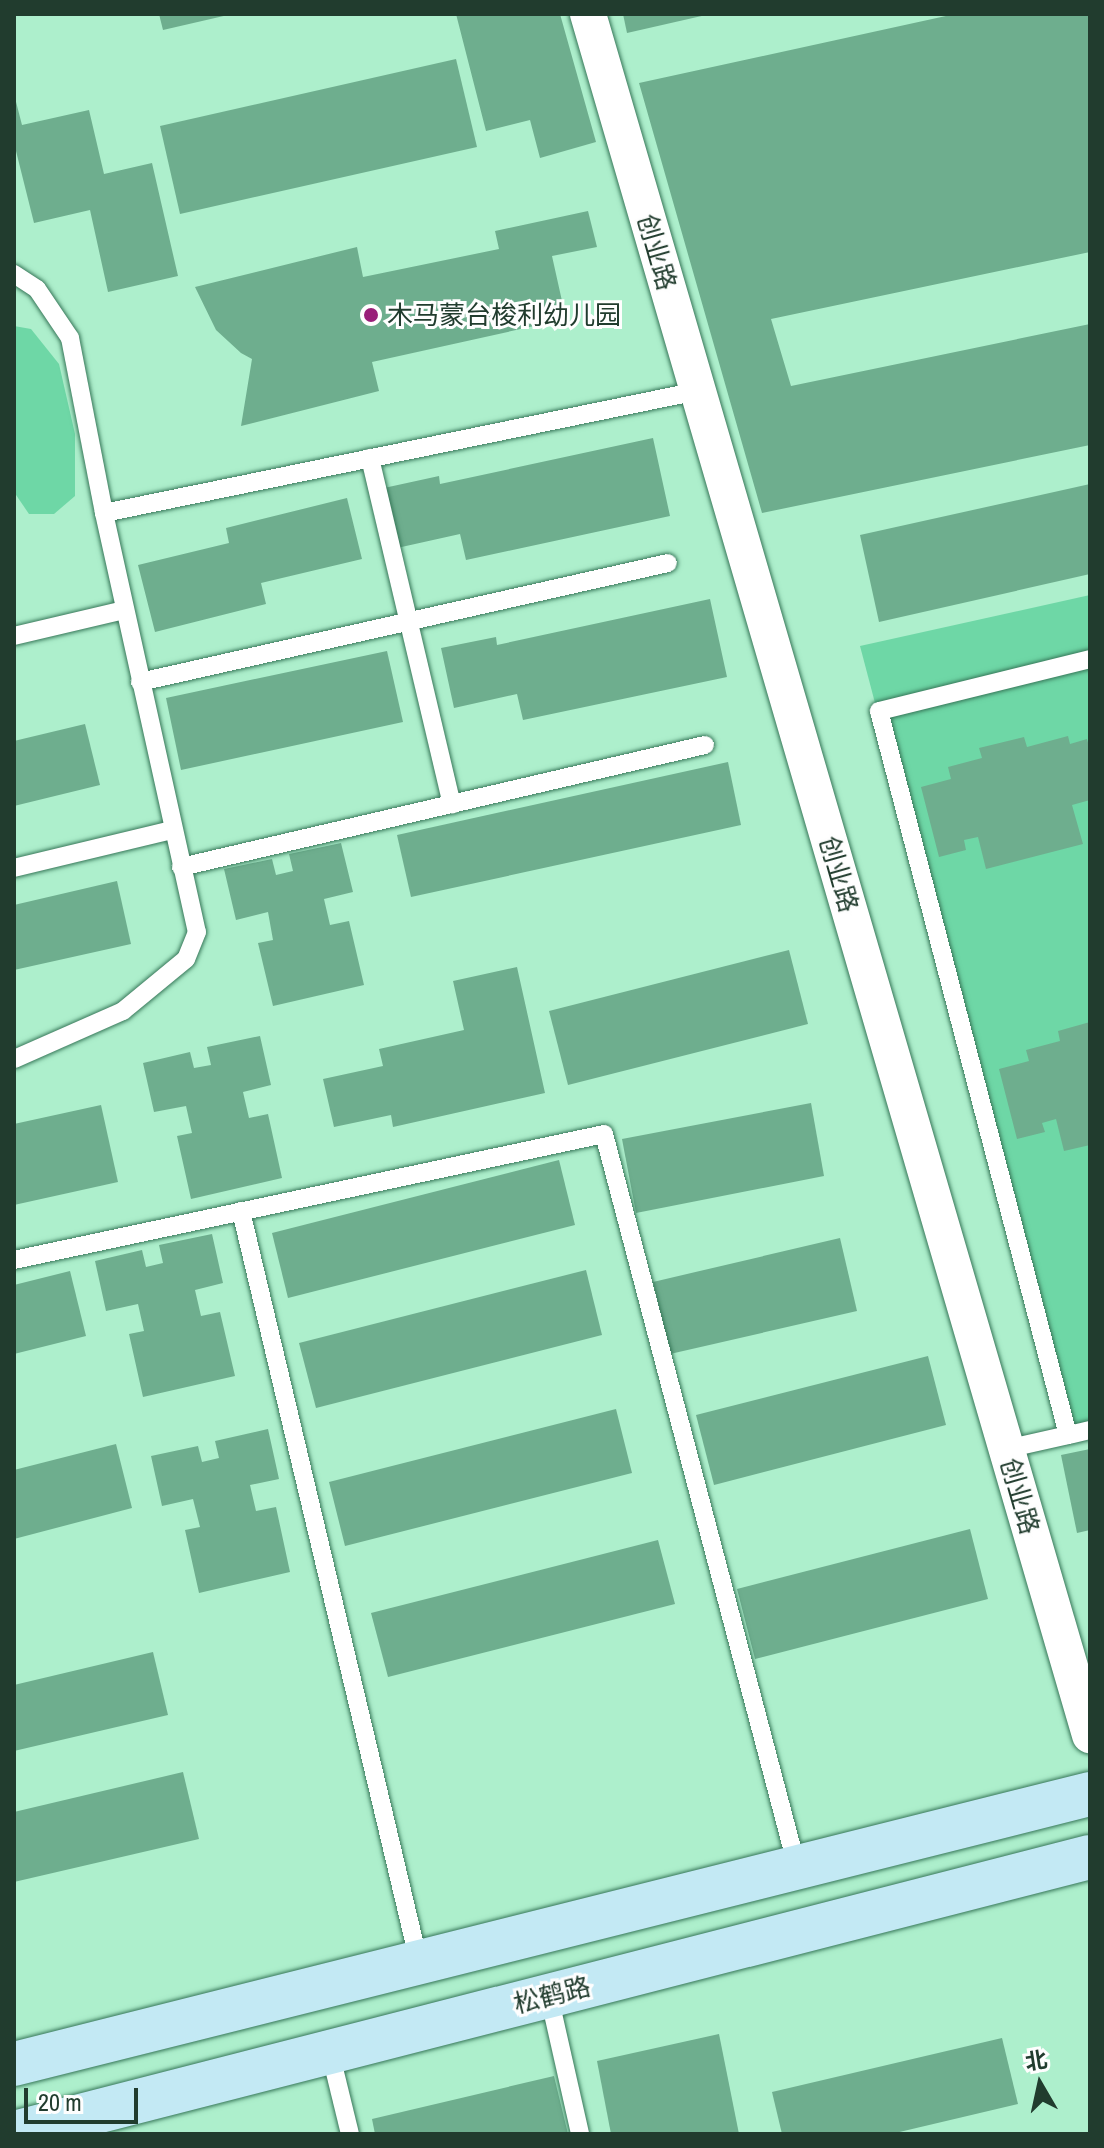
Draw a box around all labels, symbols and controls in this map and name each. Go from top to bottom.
street label: 创业路 [631,210,683,294]
place label: 木马蒙台梭利幼儿园 [387,299,621,331]
marker: 木马蒙台梭利幼儿园 [362,306,380,324]
street label: 创业路 [813,832,865,916]
street label: 创业路 [994,1454,1046,1538]
street label: 松鹤路 [510,1970,594,2020]
north arrow [1000,2044,1080,2124]
text: 北 [1023,2044,1049,2077]
scale bar [28,2072,142,2122]
text: 20 m [38,2086,82,2118]

